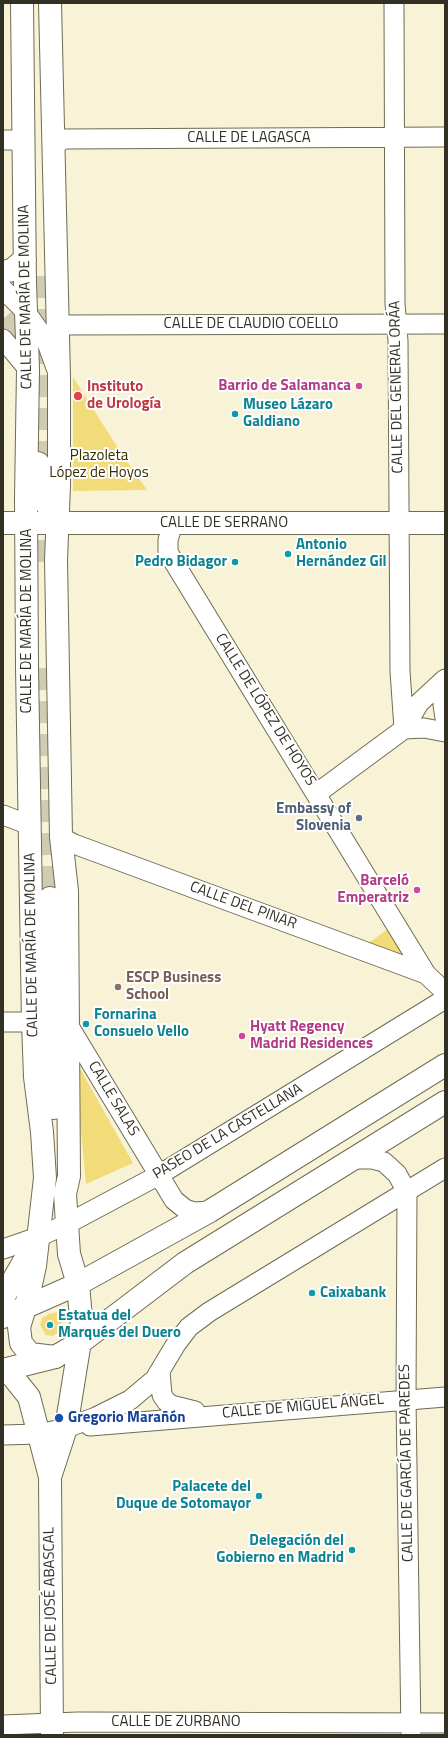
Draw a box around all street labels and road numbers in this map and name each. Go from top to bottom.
street label: CALLE DE LAGASCA [187,129,311,147]
street label: CALLE DE MARÍA DE MOLINA [15,204,37,390]
street label: CALLE DEL GENERAL ORÁA [386,300,408,474]
street label: CALLE DE CLAUDIO COELLO [164,315,338,333]
street label: CALLE DE SERRANO [160,514,288,532]
street label: CALLE DE MARÍA DE MOLINA [18,529,36,713]
street label: CALLE DE LÓPEZ DE HOYOS [211,631,319,789]
street label: CALLE DE MARÍA DE MOLINA [21,852,43,1038]
street label: CALLE DEL PINAR [187,878,299,934]
street label: CALLE SALAS [84,1058,142,1140]
street label: PASEO DE LA CASTELLANA [150,1080,306,1184]
street label: CALLE DE GARCÍA DE PAREDES [396,1364,418,1562]
street label: CALLE DE MIGUEL ÁNGEL [221,1391,385,1423]
street label: CALLE DE JOSÉ ABASCAL [41,1527,61,1685]
street label: CALLE DE ZURBANO [111,1713,241,1731]

